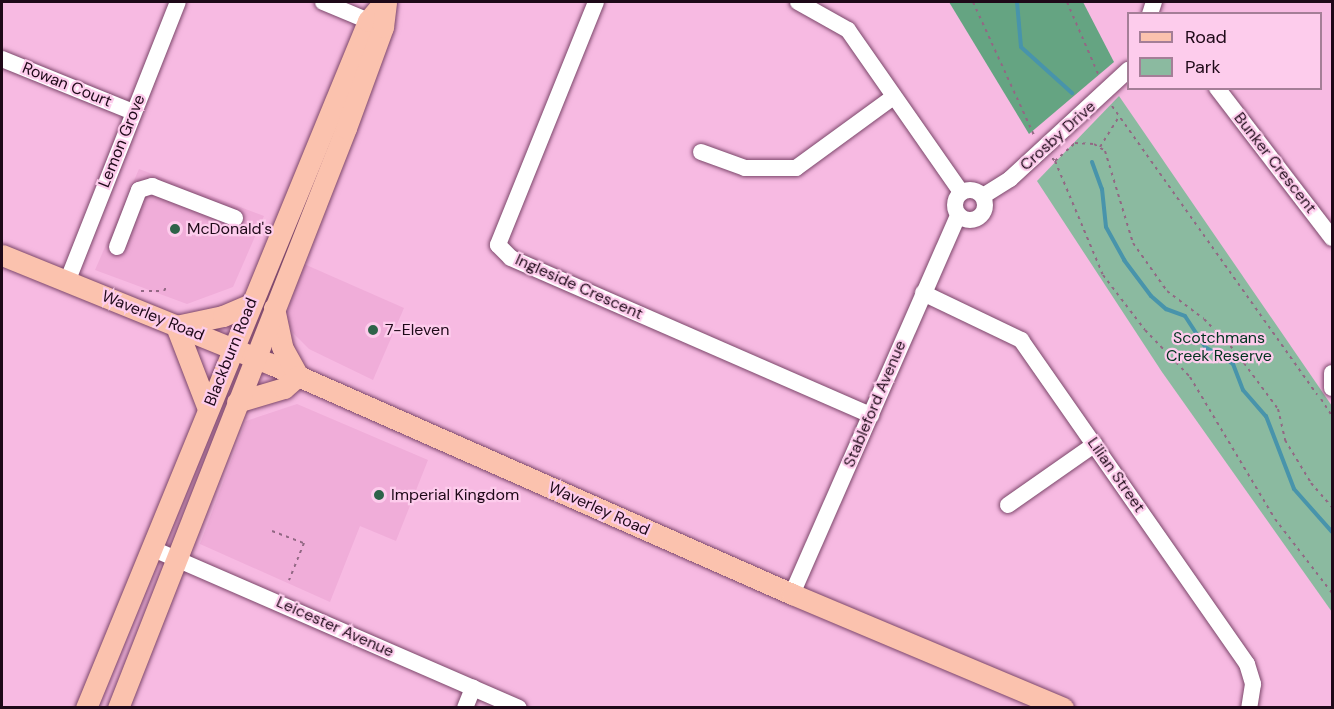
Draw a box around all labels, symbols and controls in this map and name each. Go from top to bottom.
legend [1127,12,1322,90]
text: Road [1185,25,1227,49]
text: Park [1185,55,1221,79]
street label: Rowan Court [20,58,114,112]
street label: Lemon Grove [95,92,149,190]
street label: Crosby Drive [1016,97,1100,175]
street label: Bunker Crescent [1230,109,1320,217]
place label: McDonald's [187,219,272,239]
marker: McDonald's [168,222,182,236]
street label: Ingleside Crescent [512,250,646,324]
street label: Waverley Road [99,287,207,345]
street label: Blackburn Road [201,295,261,409]
place label: 7-Eleven [385,320,449,340]
marker: 7-Eleven [366,323,380,337]
park label: Scotchmans Creek Reserve [1166,328,1272,366]
street label: Stableford Avenue [840,338,910,470]
street label: Lilian Street [1083,434,1149,516]
street label: Waverley Road [545,478,653,540]
place label: Imperial Kingdom [391,485,519,505]
marker: Imperial Kingdom [372,488,386,502]
street label: Leicester Avenue [273,592,397,662]

